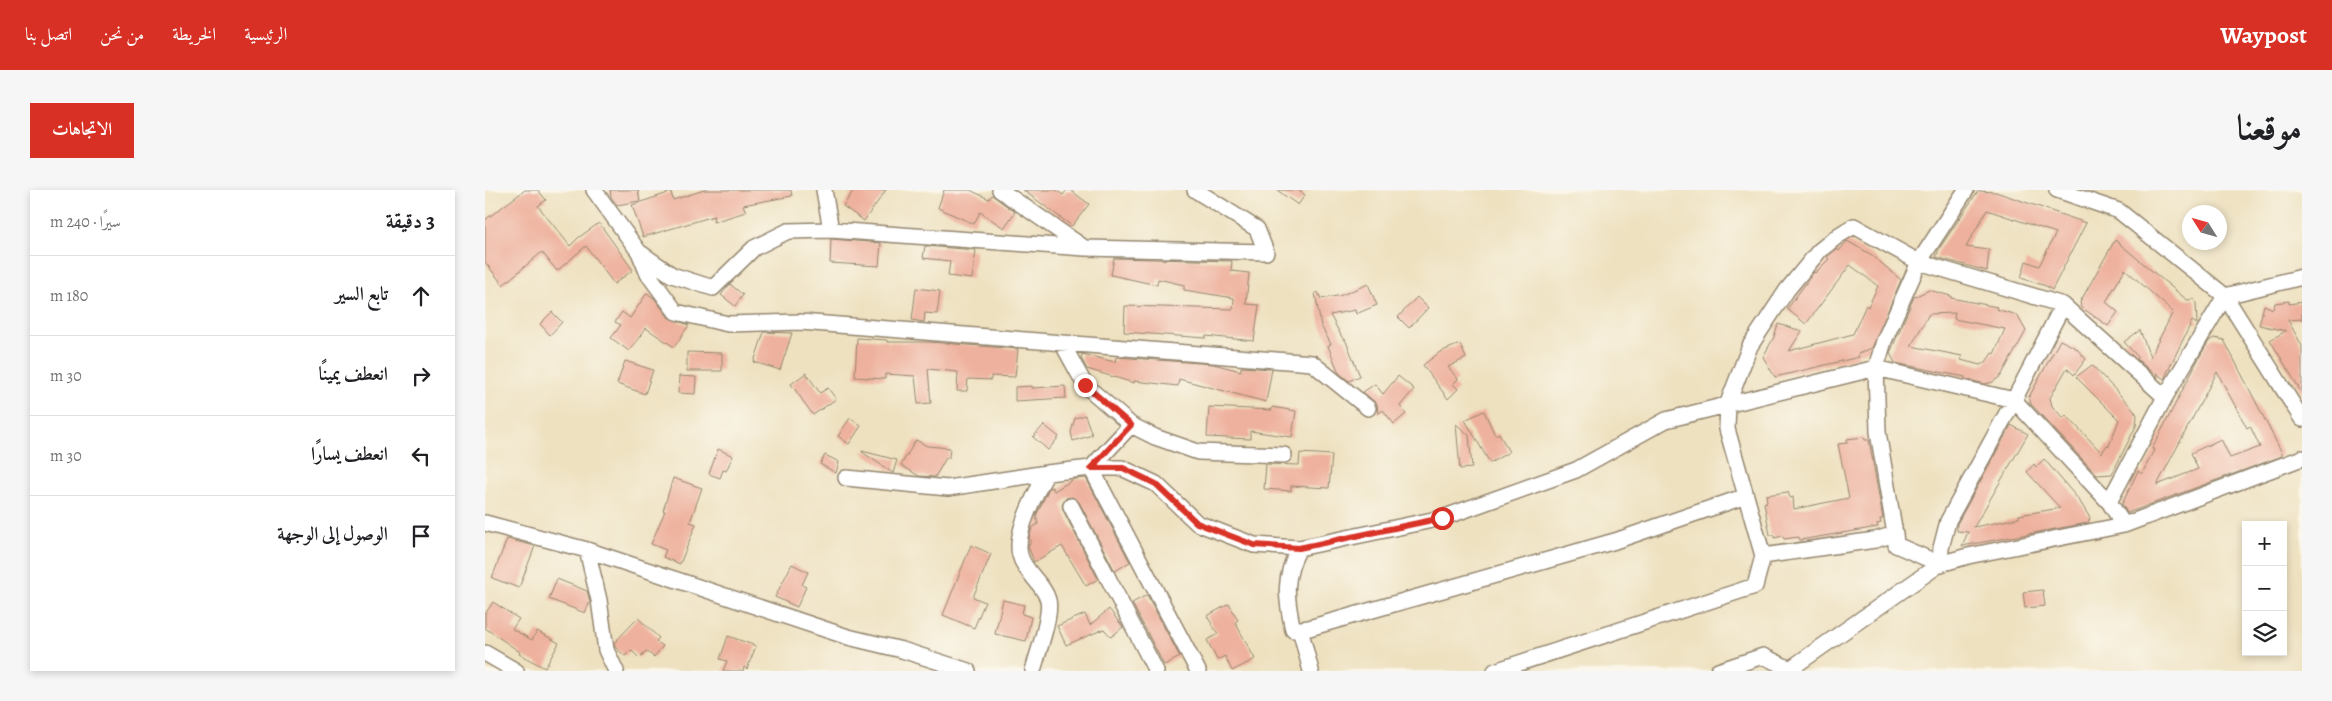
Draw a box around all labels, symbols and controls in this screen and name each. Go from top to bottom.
text: Waypost [2220,19,2307,51]
text: اتصل بنا [25,22,72,46]
text: من نحن [100,22,144,46]
text: الخريطة [172,22,216,46]
text: الرئيسية [244,22,287,46]
button: الاتجاهات [30,103,134,158]
text: موقعنا [2237,103,2302,151]
north arrow [2182,205,2227,250]
text: 3 دقيقة [386,207,435,235]
text: سيرًا · 240 m [50,211,121,233]
text: تابع السير [335,281,388,307]
icon: ahead [407,282,435,310]
text: 180 m [50,285,88,307]
text: انعطف يمينًا [318,361,388,387]
icon: right [407,362,435,390]
text: 30 m [50,365,82,387]
route end [1074,374,1097,397]
text: انعطف يسارًا [311,441,388,467]
icon: left [407,442,435,470]
text: 30 m [50,445,82,467]
route start [1431,507,1454,530]
text: الوصول إلى الوجهة [277,521,388,547]
map controls [2242,521,2287,656]
button: + [2242,521,2287,566]
icon: arrive [407,522,435,550]
button: − [2242,566,2287,611]
button: layers [2242,611,2287,656]

